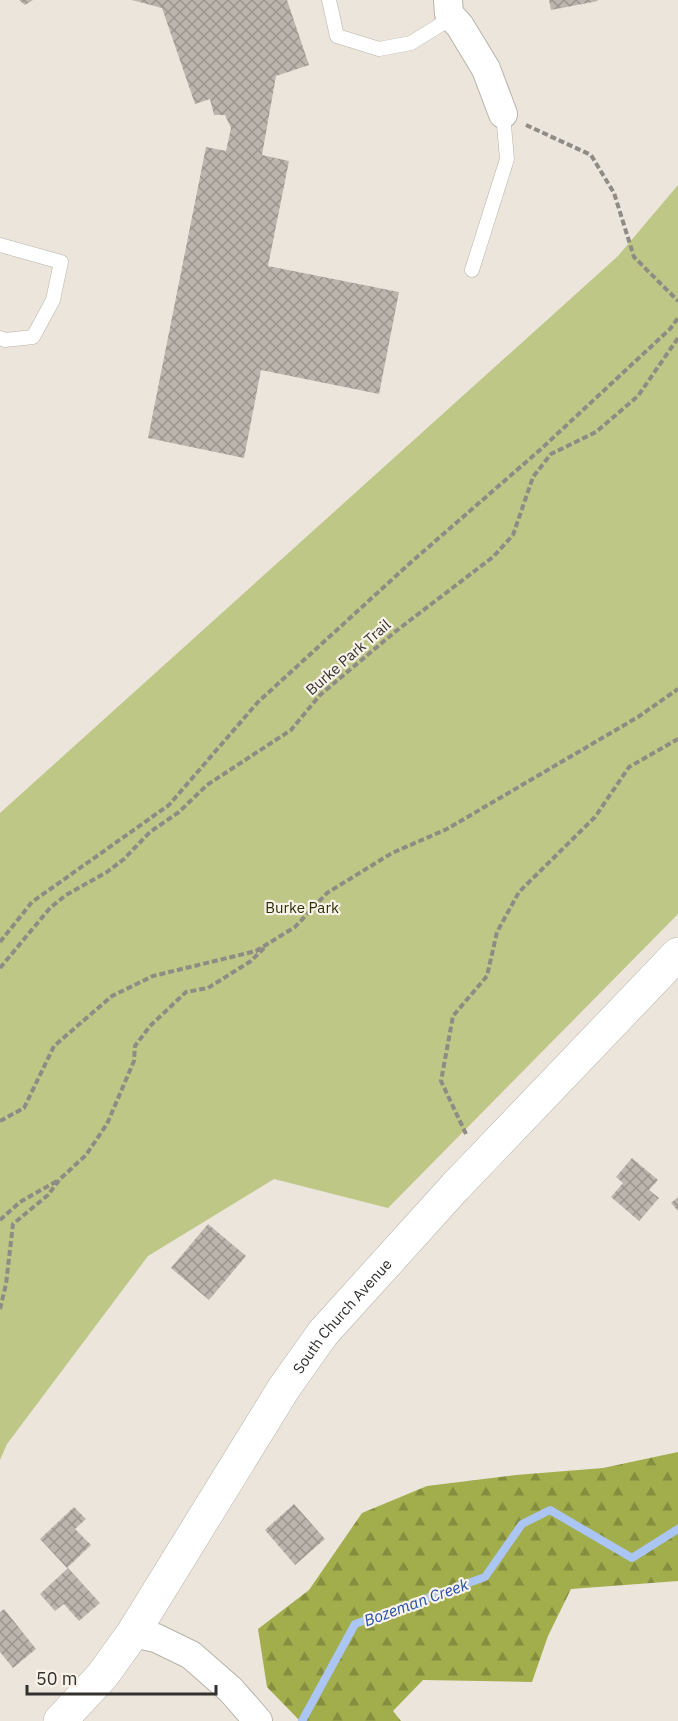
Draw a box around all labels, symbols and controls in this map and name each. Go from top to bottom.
street label: Burke Park Trail [302,615,394,699]
park label: Burke Park [265,898,339,917]
street label: South Church Avenue [288,1254,395,1377]
water label: Bozeman Creek [361,1574,472,1630]
scale bar [27,1658,216,1696]
text: 50 m [36,1667,78,1690]

